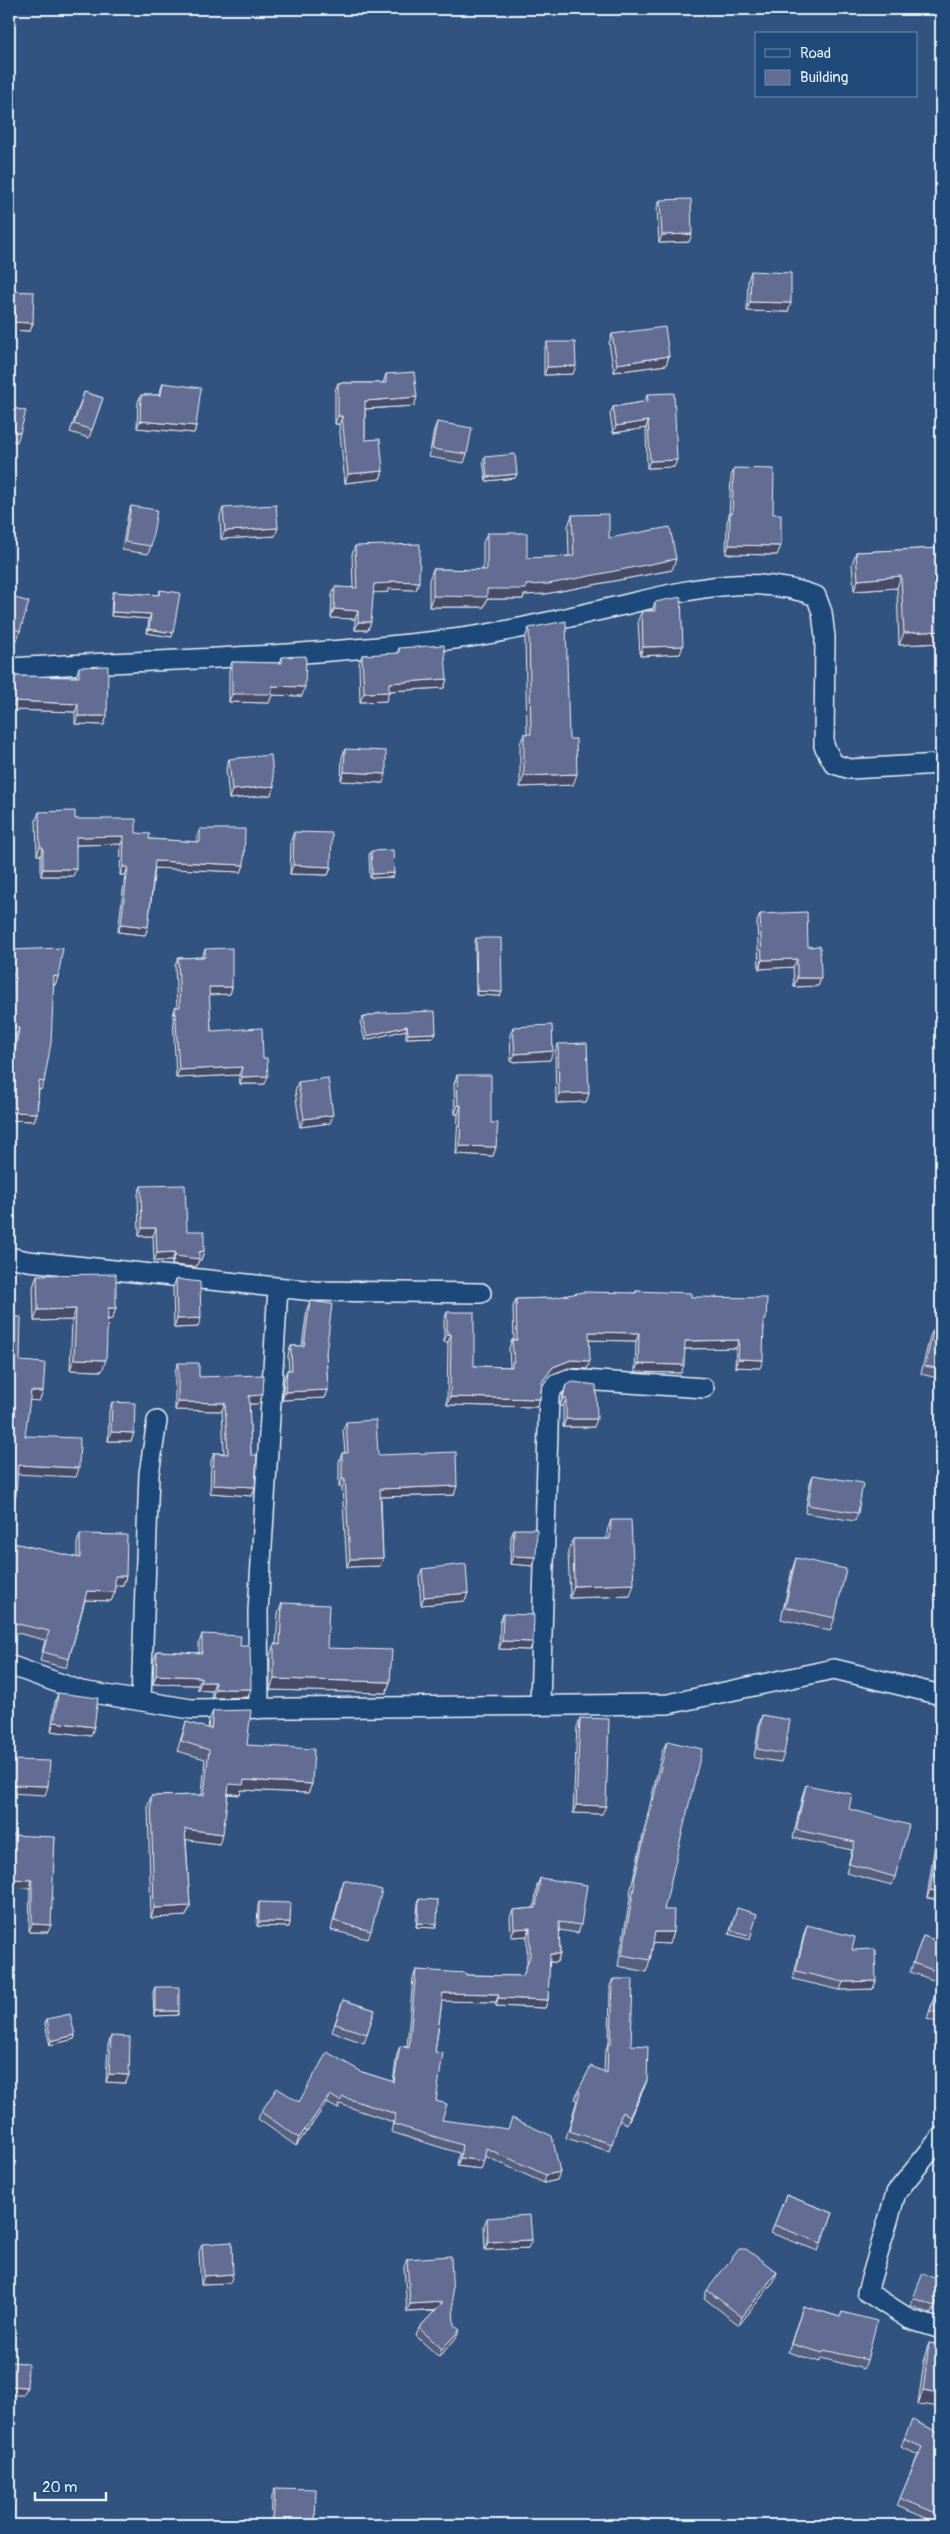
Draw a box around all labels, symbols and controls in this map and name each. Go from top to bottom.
legend [755,32,918,98]
text: Road [800,44,831,63]
text: Building [800,68,848,87]
scale bar [35,2469,106,2501]
text: 20 m [42,2478,77,2497]

